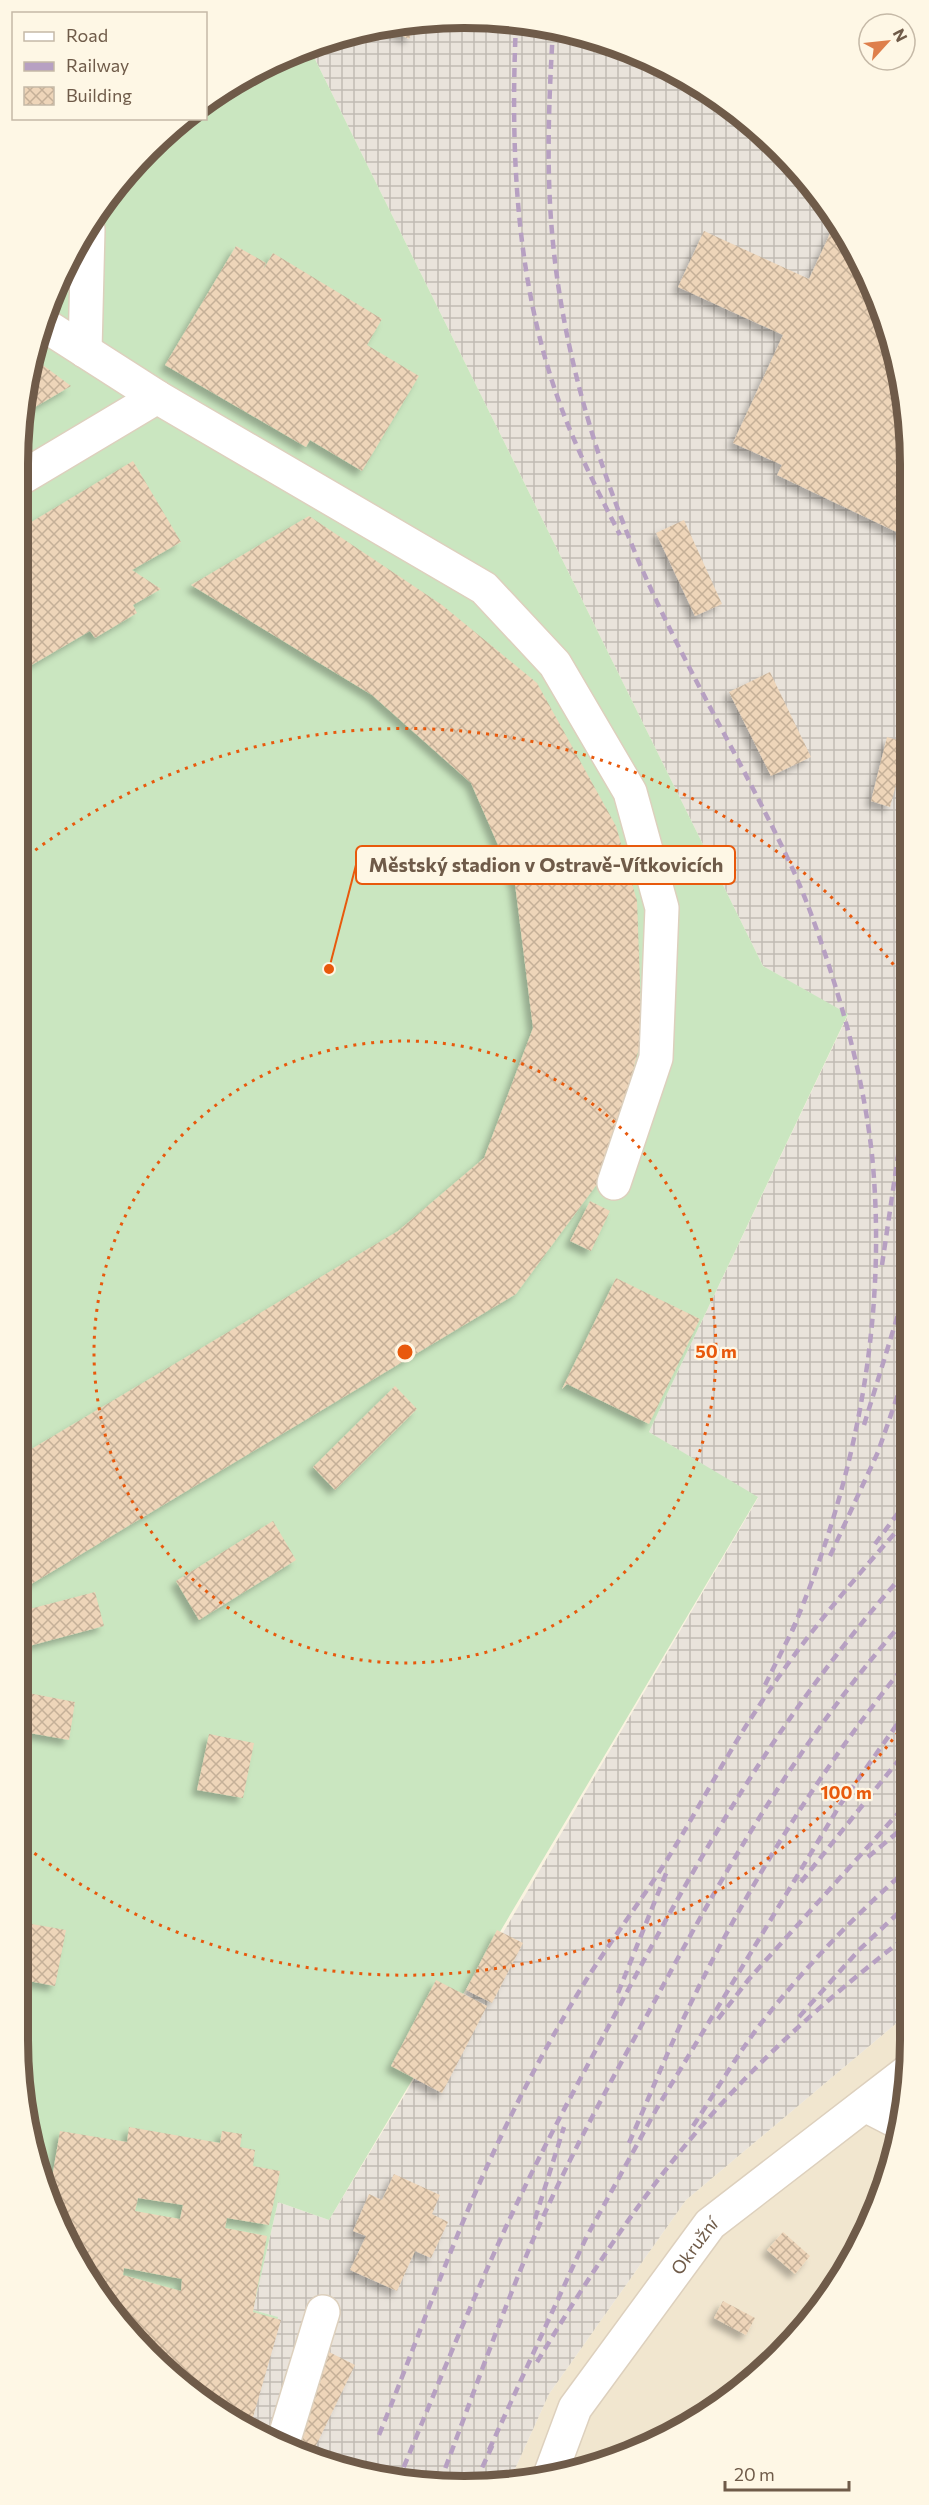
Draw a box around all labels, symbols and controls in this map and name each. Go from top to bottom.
legend [12,12,207,120]
north arrow [857,12,917,72]
text: Road [66,24,108,46]
text: N [890,25,912,45]
text: Railway [66,54,129,76]
text: Building [66,84,132,106]
callout: Městský stadion v Ostravě-Vítkovicích [356,846,735,884]
text: Městský stadion v Ostravě-Vítkovicích [369,852,723,876]
text: 50 m [695,1340,737,1362]
centre of rings [395,1342,415,1362]
text: 100 m [820,1781,872,1803]
street label: Okružní [666,2211,723,2279]
scale bar [725,2454,850,2492]
text: 20 m [734,2463,775,2485]

